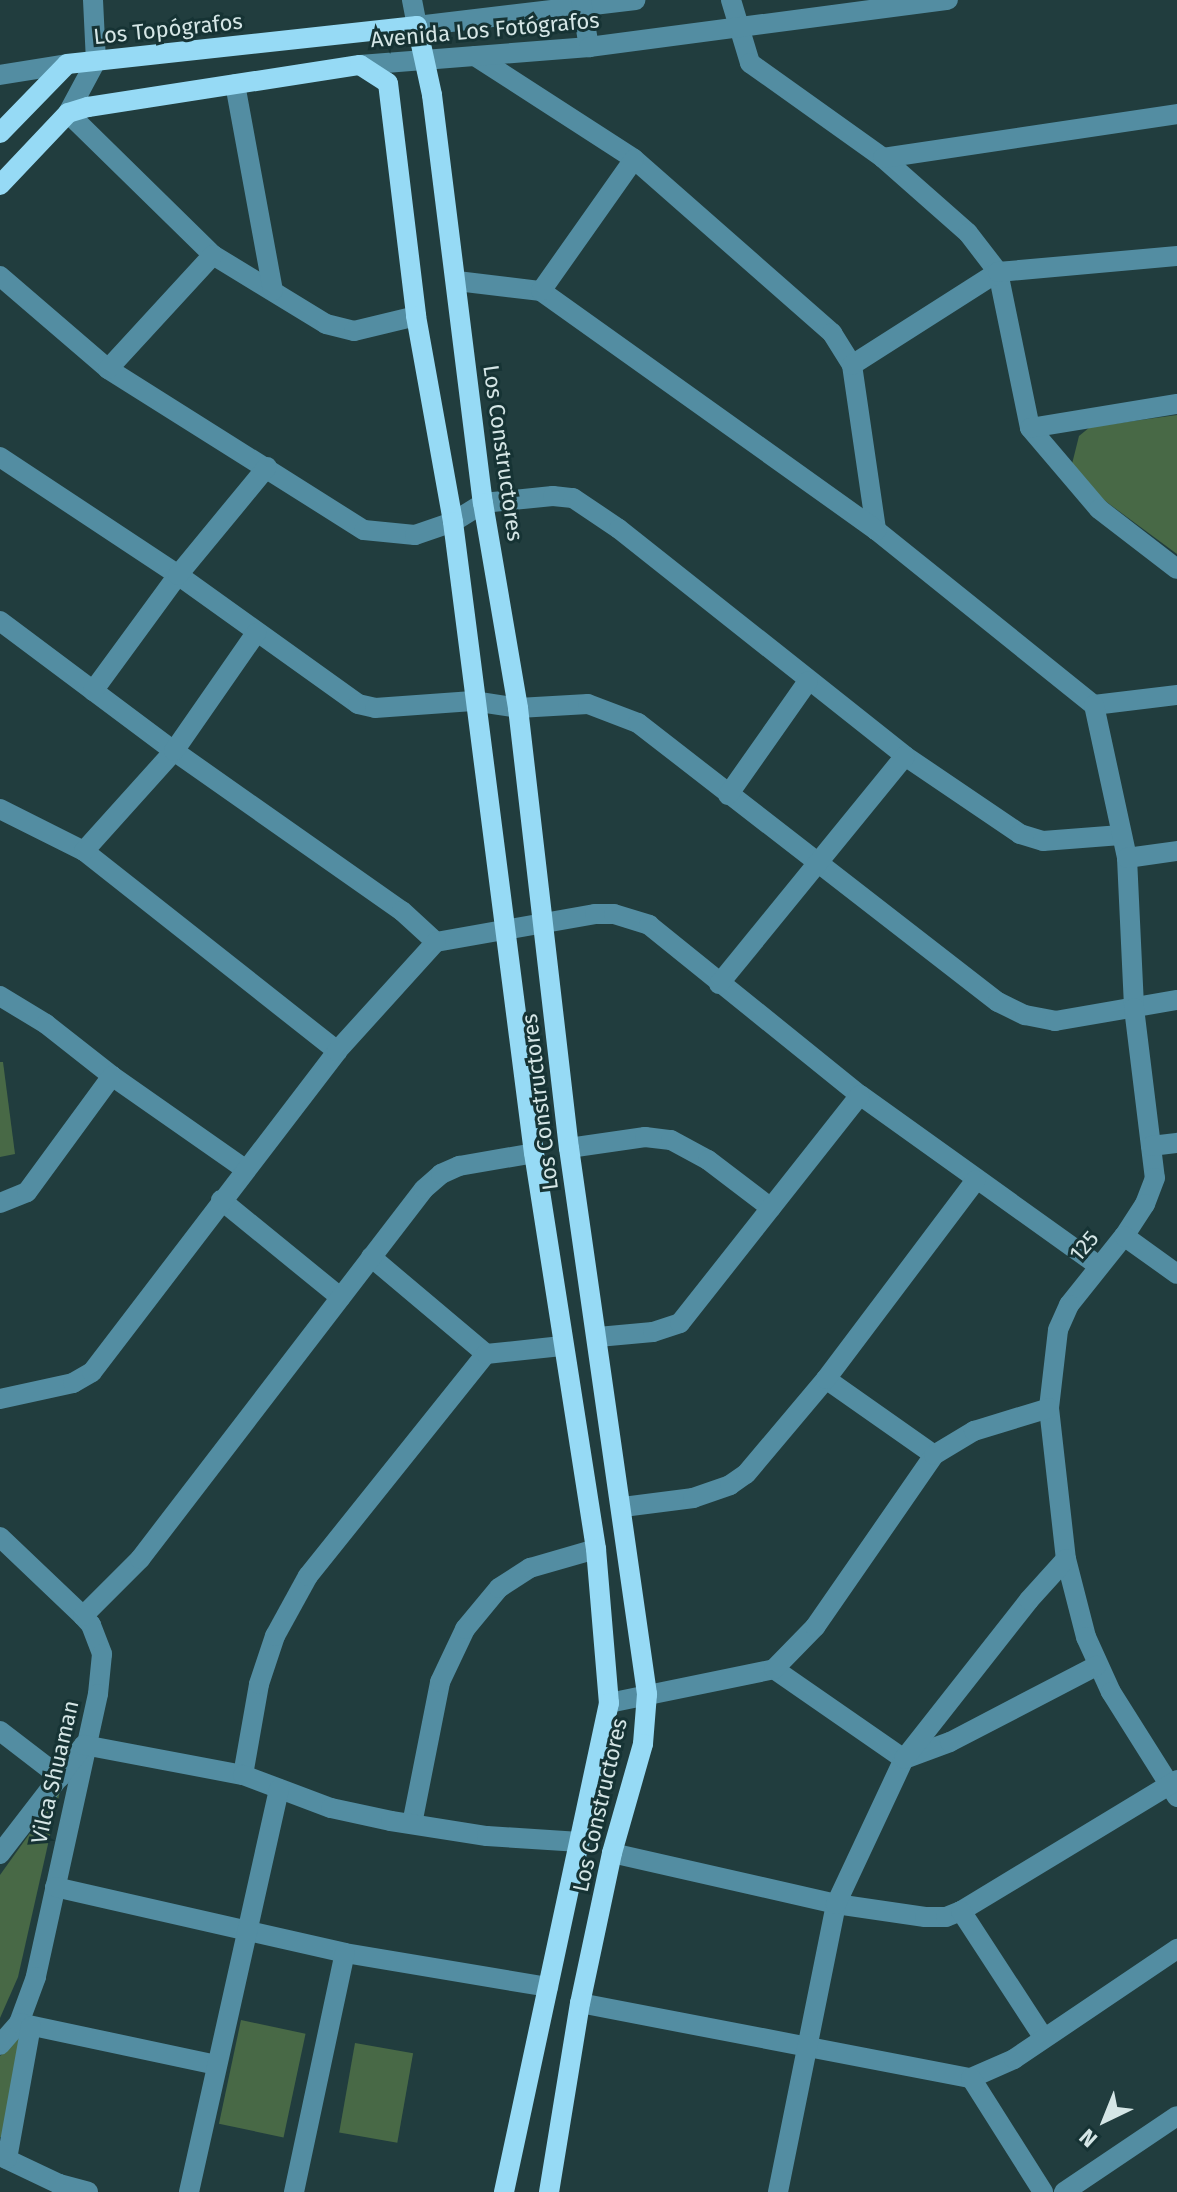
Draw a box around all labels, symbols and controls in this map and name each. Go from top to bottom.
street label: Avenida Los Fotógrafos [370,7,600,53]
street label: Los Topógrafos [92,8,244,50]
street label: Los Constructores [478,363,528,543]
street label: Los Constructores [516,1012,564,1192]
street label: 125 [1064,1225,1104,1267]
street label: Vilca Shuaman [26,1698,84,1846]
street label: Los Constructores [567,1716,633,1894]
north arrow [1065,2080,1145,2160]
text: N [1074,2123,1103,2153]

